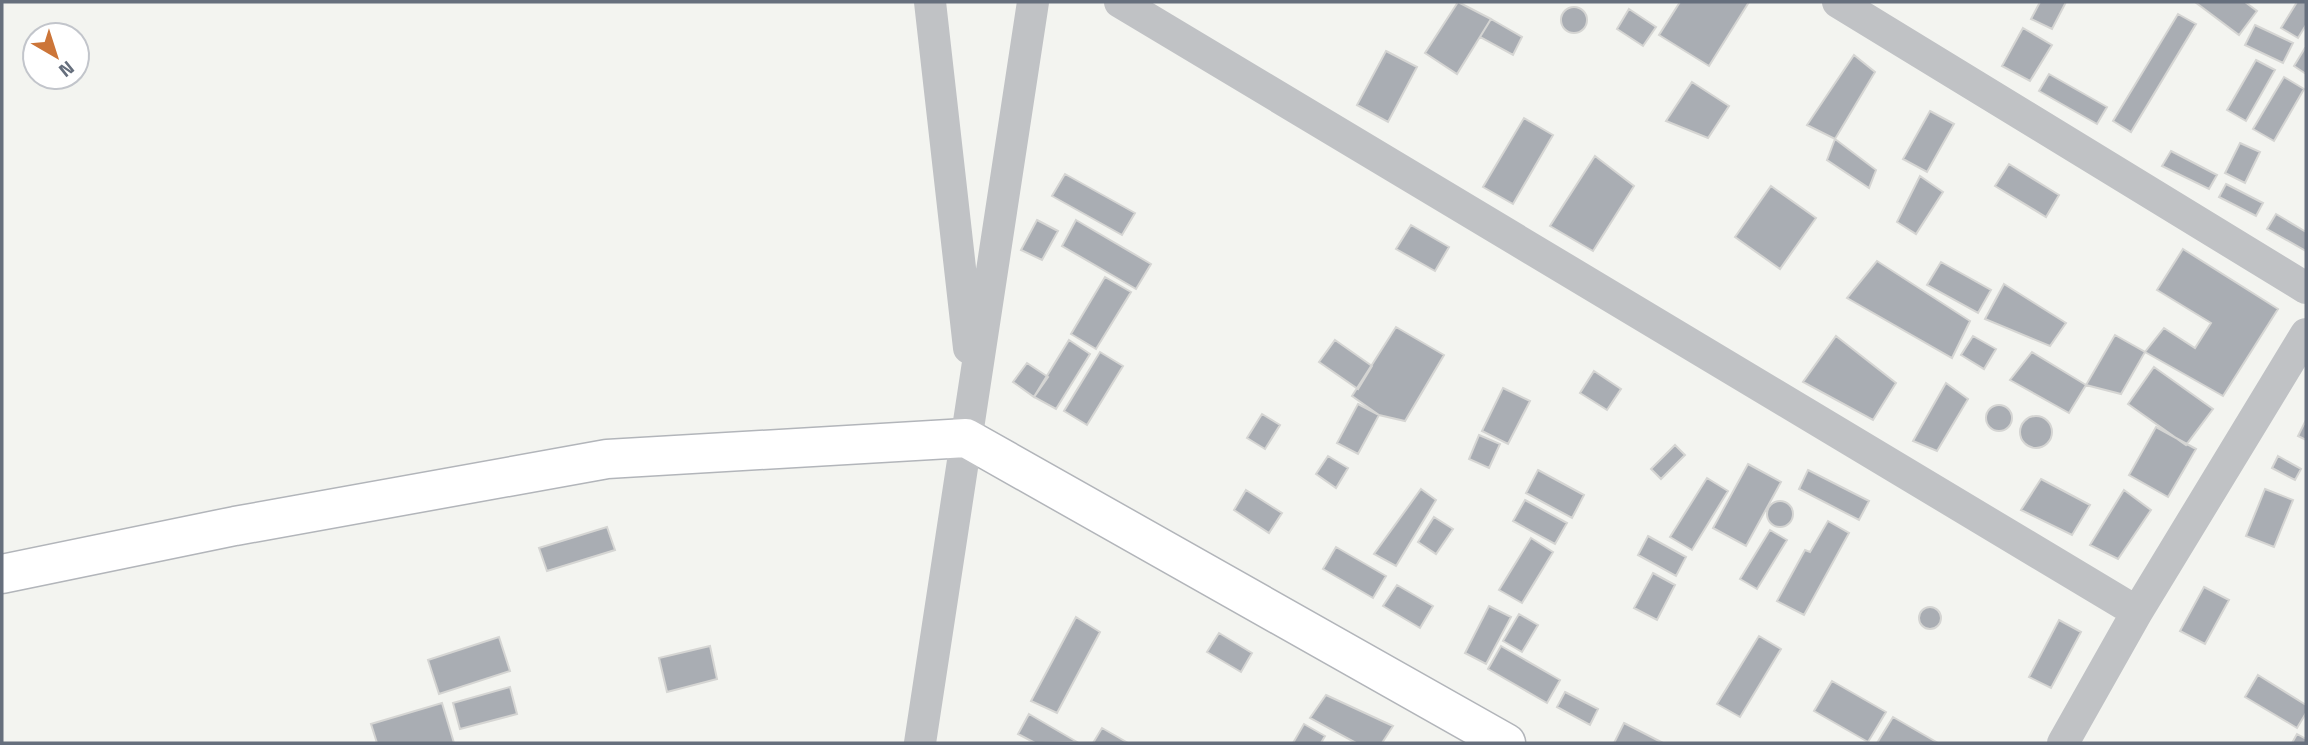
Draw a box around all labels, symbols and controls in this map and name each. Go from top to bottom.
north arrow [21,21,91,91]
text: N [53,54,81,85]

